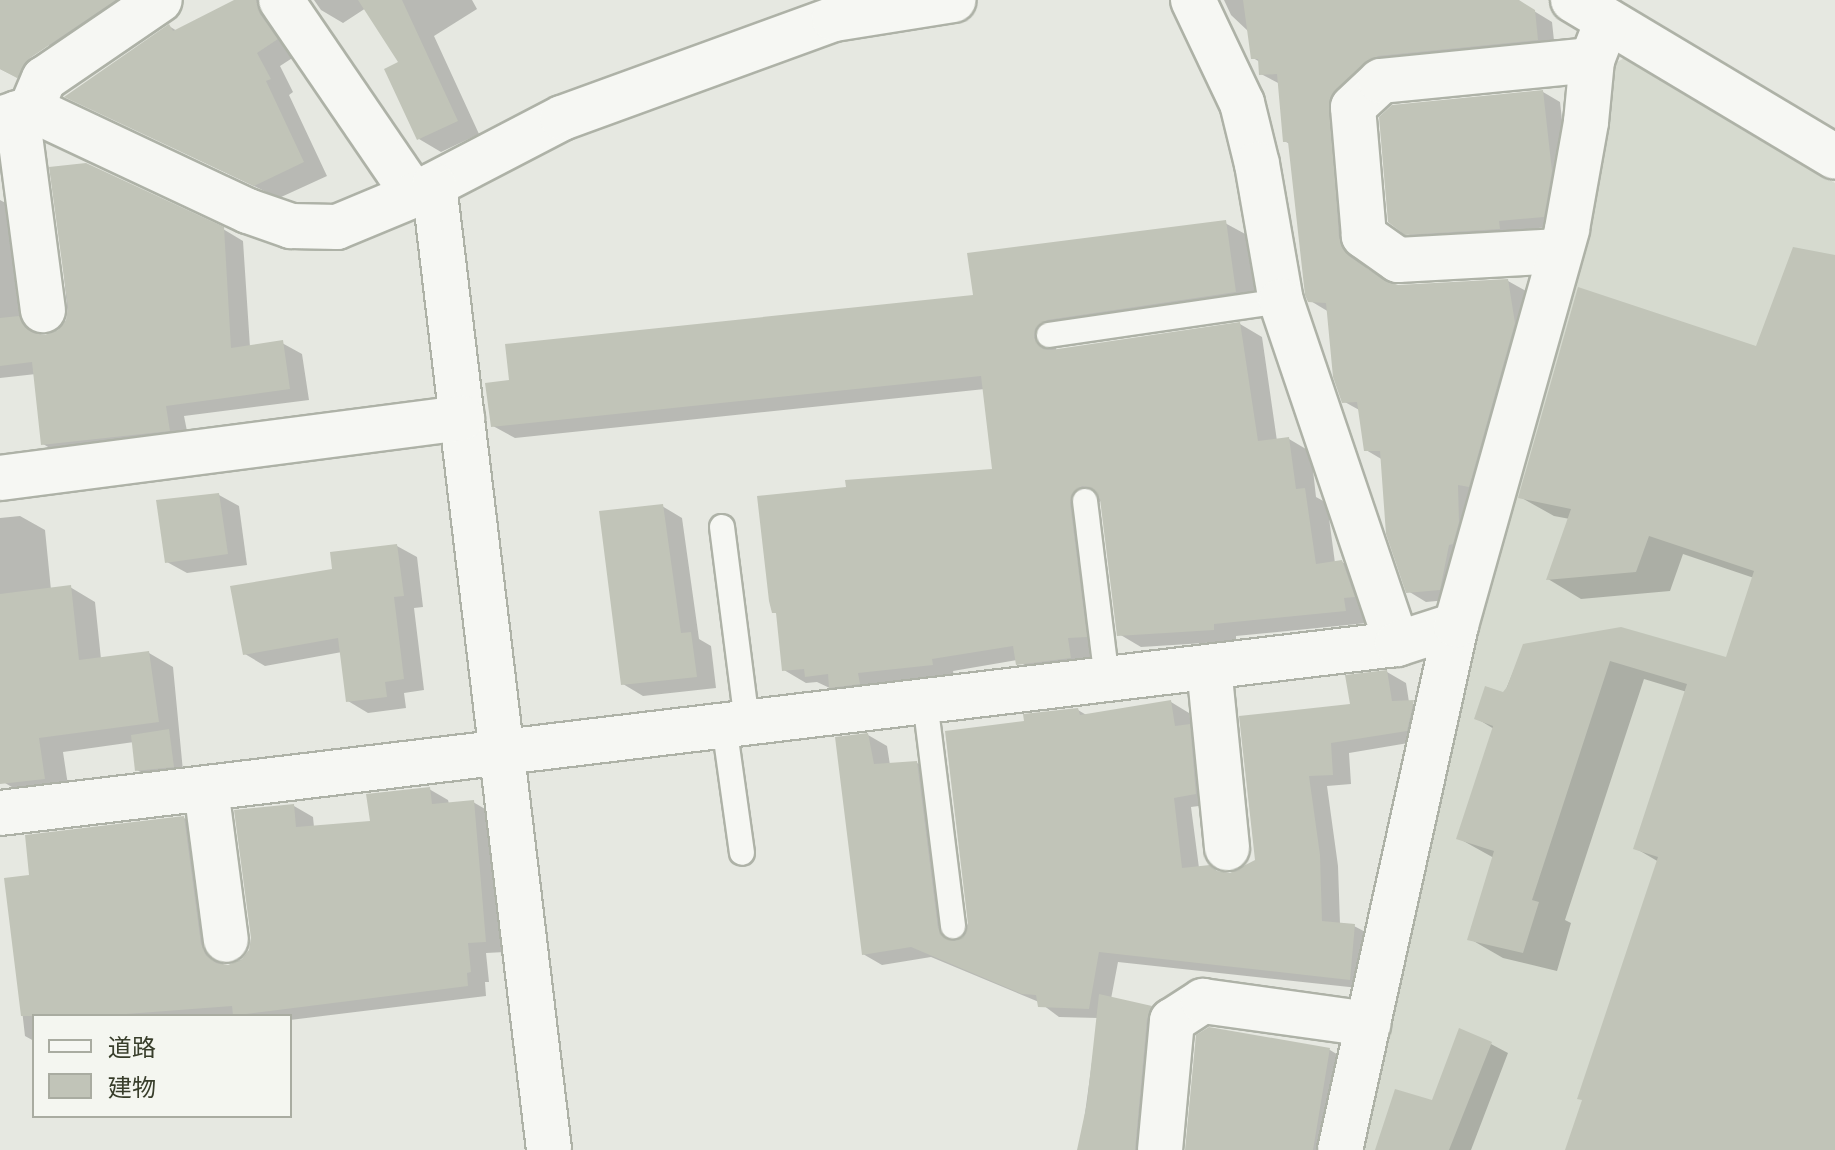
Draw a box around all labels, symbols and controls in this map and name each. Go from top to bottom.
legend [32,1014,292,1118]
text: 道路 [108,1037,156,1061]
text: 建物 [108,1077,156,1101]

